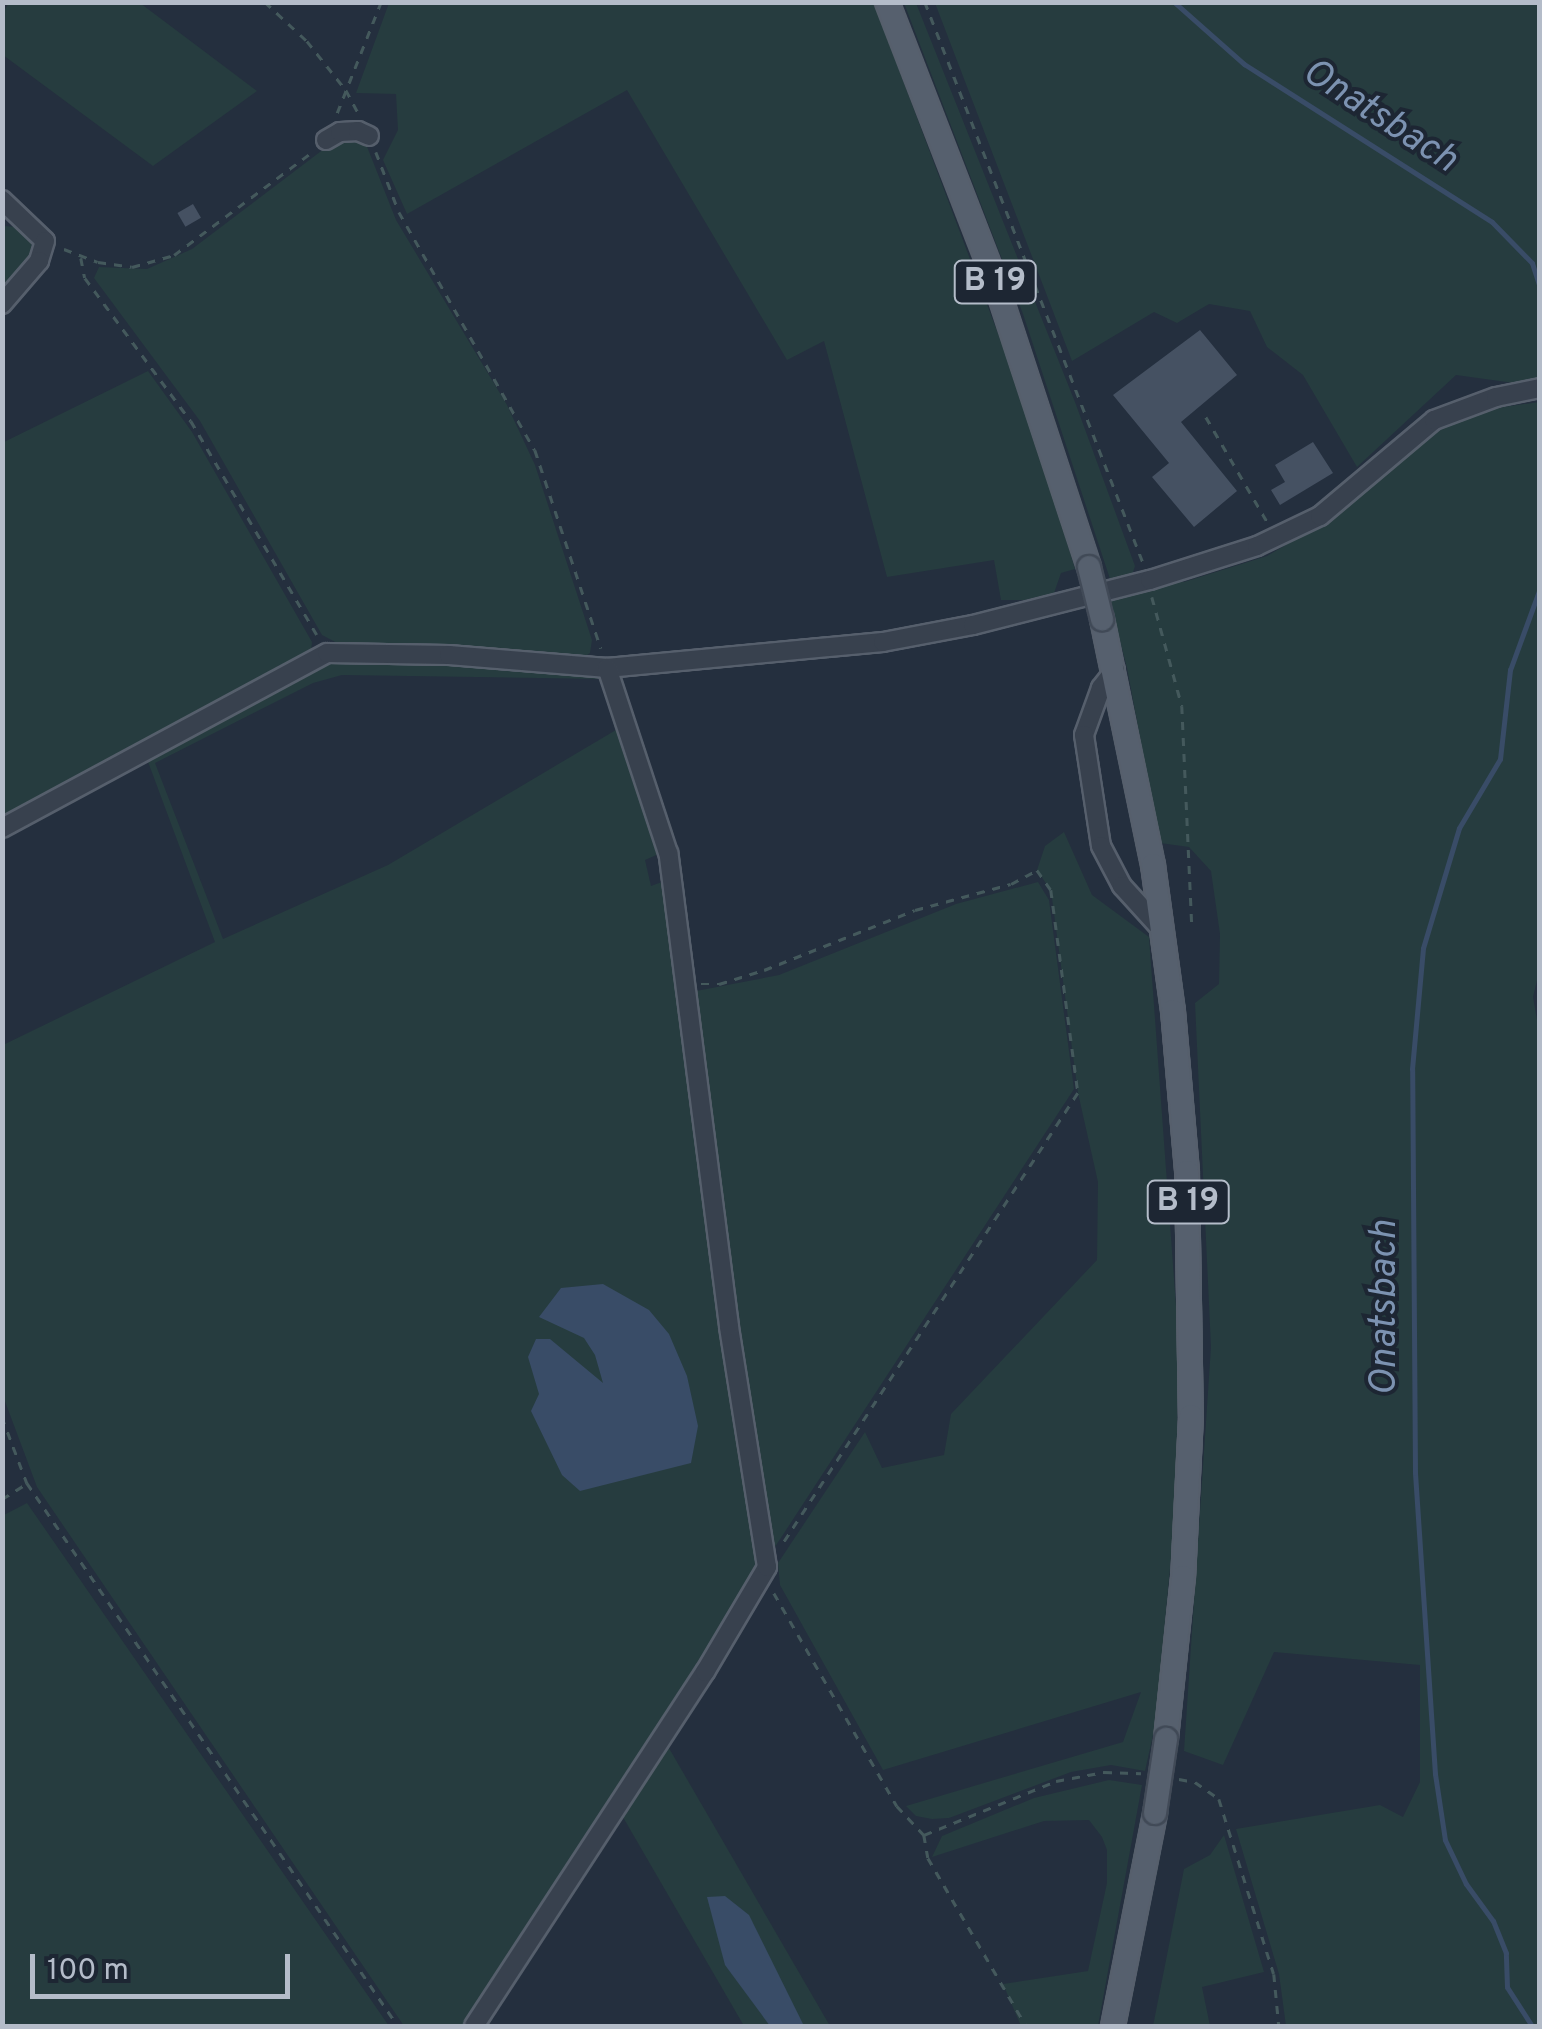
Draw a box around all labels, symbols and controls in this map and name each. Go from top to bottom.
water label: Onatsbach [1293,50,1465,184]
road number: B 19 [952,255,1038,309]
road number: B 19 [1146,1175,1230,1229]
water label: Onatsbach [1363,1220,1409,1396]
scale bar [35,1934,295,1996]
text: 100 m [47,1953,129,1990]

